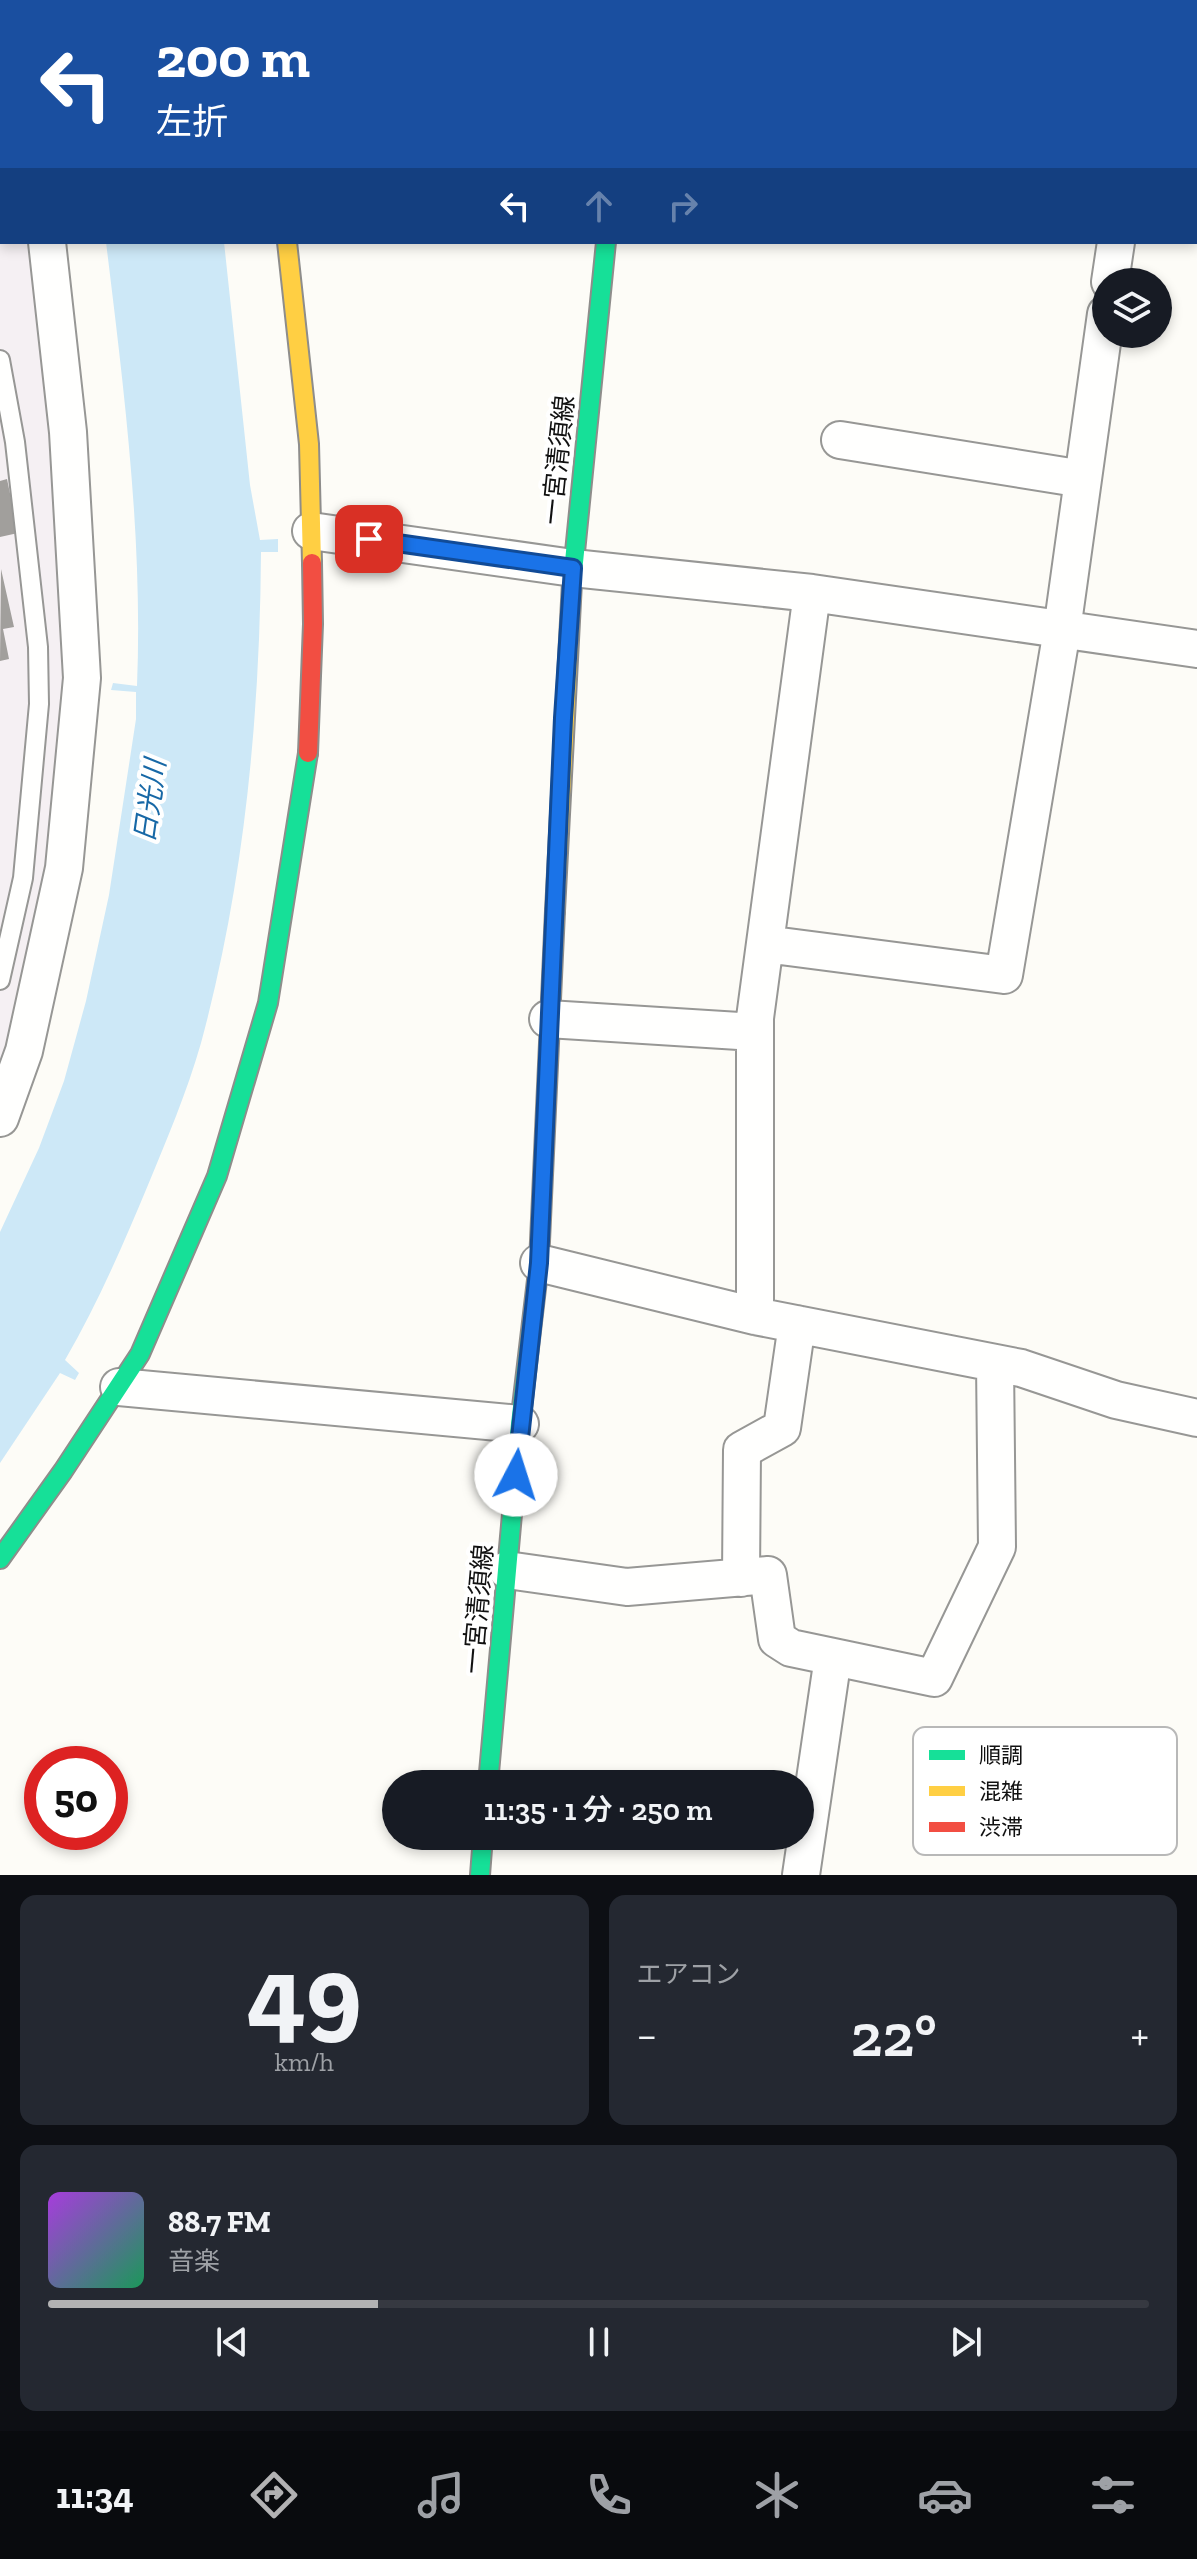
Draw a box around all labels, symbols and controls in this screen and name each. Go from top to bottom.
text: 200 m [156,24,310,91]
icon: left [24,32,128,136]
text: 左折 [156,100,228,143]
icon: left [493,184,537,228]
icon: ahead [577,184,621,228]
icon: right [661,184,705,228]
map controls [1092,268,1172,348]
button: layers [1092,268,1172,348]
street label: 一宮清須線 [535,394,581,526]
pin [335,505,403,573]
icon: arrive [347,517,391,561]
water label: 日光川 [128,754,173,845]
position arrow [474,1433,558,1517]
street label: 一宮清須線 [456,1543,500,1675]
legend [913,1727,1177,1855]
text: 順調 [979,1742,1023,1769]
speed limit sign: 50 [24,1746,128,1850]
text: 混雑 [979,1778,1023,1805]
text: 11:35 · 1 分 · 250 m [484,1792,712,1828]
text: 渋滞 [979,1814,1023,1841]
text: 49 [247,1931,362,2056]
text: エアコン [637,1958,741,1990]
text: 22° [851,1999,937,2071]
text: − [637,2008,657,2061]
text: + [1130,2008,1149,2061]
text: km/h [275,2046,334,2078]
text: 88.7 FM [168,2204,271,2240]
text: 音楽 [168,2245,220,2277]
icon: previous [210,2320,254,2364]
icon: pause [577,2320,621,2364]
icon: next [944,2320,988,2364]
icon: directions [246,2467,302,2523]
icon: music [413,2467,469,2523]
icon: phone [581,2467,637,2523]
icon: climate [749,2467,805,2523]
icon: car [917,2467,973,2523]
icon: filters [1085,2467,1141,2523]
text: 11:34 [56,2474,134,2517]

